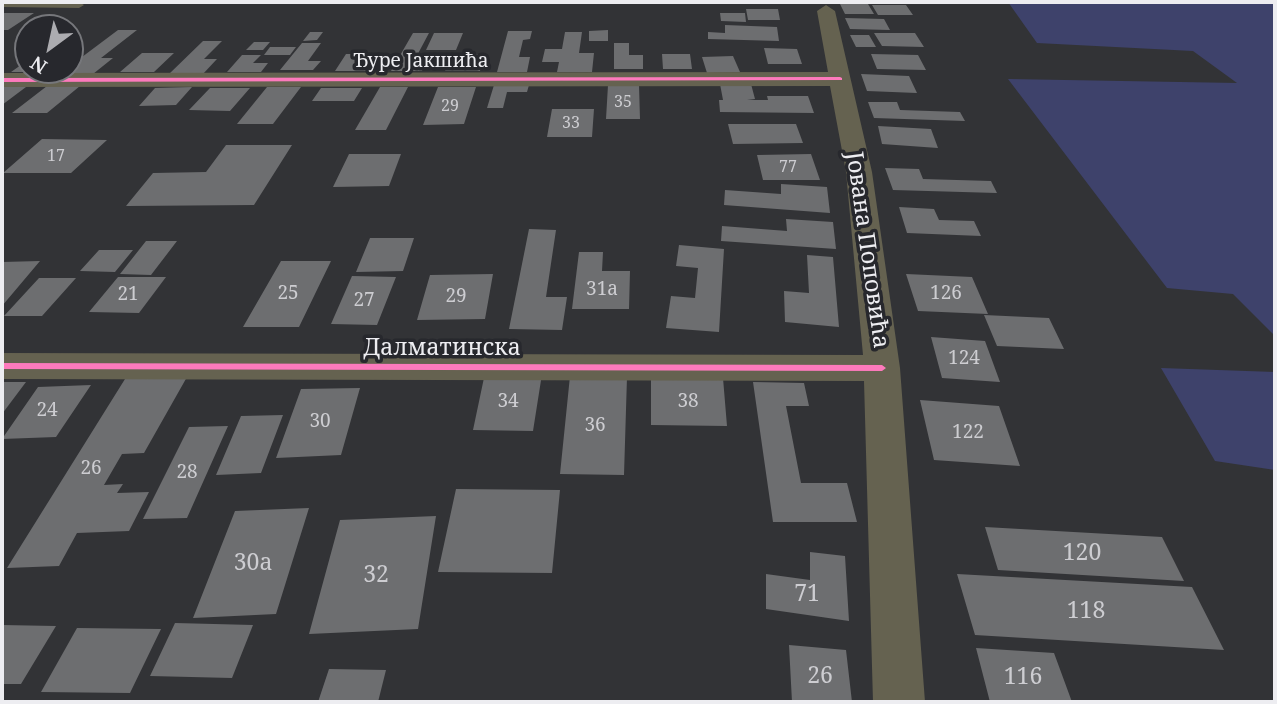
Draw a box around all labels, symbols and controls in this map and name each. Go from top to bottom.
north arrow [14,14,84,84]
text: N [25,50,52,80]
street label: Ђуре Јакшића [353,51,489,73]
house number: 35 [614,92,632,112]
house number: 29 [441,96,459,116]
house number: 33 [562,113,580,133]
house number: 17 [47,146,65,166]
street label: Јована Поповића [840,150,894,350]
house number: 77 [779,157,797,177]
house number: 31a [586,279,618,301]
house number: 25 [277,283,299,305]
house number: 126 [930,283,962,305]
house number: 21 [117,284,139,306]
house number: 29 [445,286,467,308]
house number: 27 [353,290,375,312]
street label: Далматинска [363,334,521,362]
house number: 124 [948,348,980,370]
house number: 34 [497,391,519,413]
house number: 38 [677,391,699,413]
house number: 24 [36,400,58,422]
house number: 30 [309,411,331,433]
house number: 36 [584,415,606,437]
house number: 122 [952,422,984,444]
house number: 26 [80,458,102,480]
house number: 28 [176,462,198,484]
house number: 120 [1063,539,1101,567]
house number: 30a [234,549,272,577]
house number: 32 [363,561,389,589]
house number: 71 [794,580,820,608]
house number: 118 [1067,597,1105,625]
house number: 26 [807,662,833,690]
house number: 116 [1004,663,1042,691]

